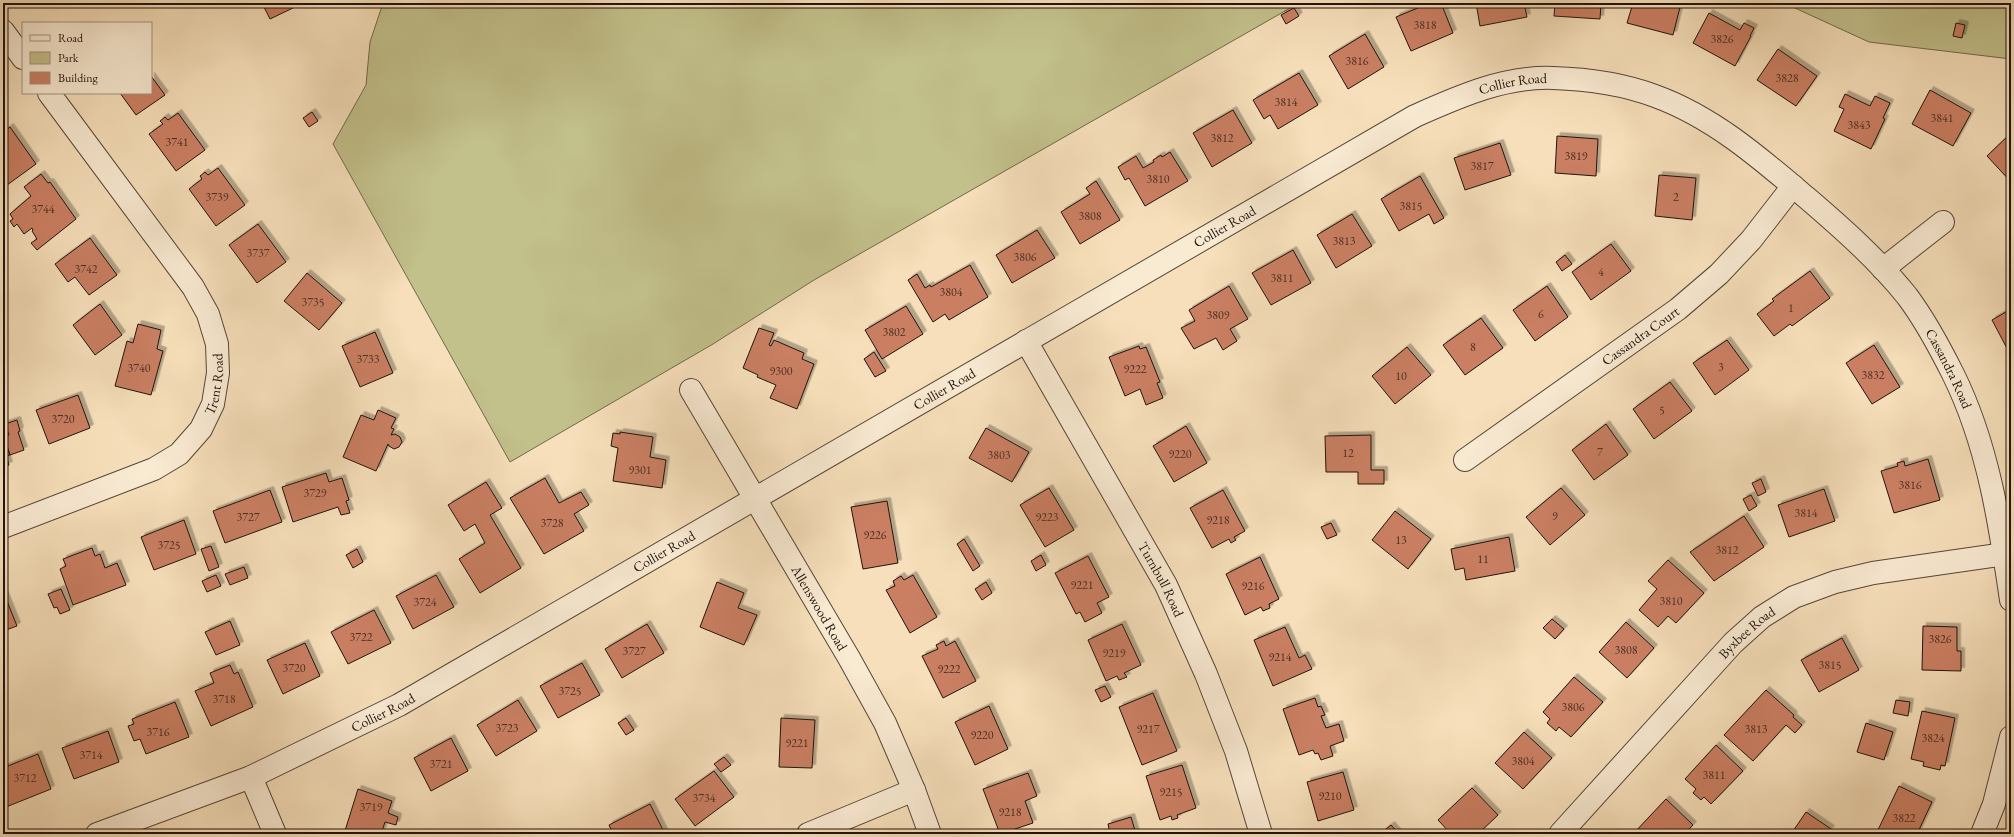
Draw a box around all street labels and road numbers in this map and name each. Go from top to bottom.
street label: Collier Road [1476,69,1548,99]
street label: Collier Road [1190,201,1260,252]
street label: Cassandra Court [1598,302,1683,369]
street label: Cassandra Road [1922,325,1977,412]
street label: Trent Road [200,352,227,418]
street label: Collier Road [910,363,979,414]
street label: Collier Road [629,526,699,577]
street label: Turnbull Road [1134,538,1188,620]
street label: Allenswood Road [787,561,852,655]
street label: Byxbee Road [1714,602,1779,662]
street label: Collier Road [348,688,419,736]

